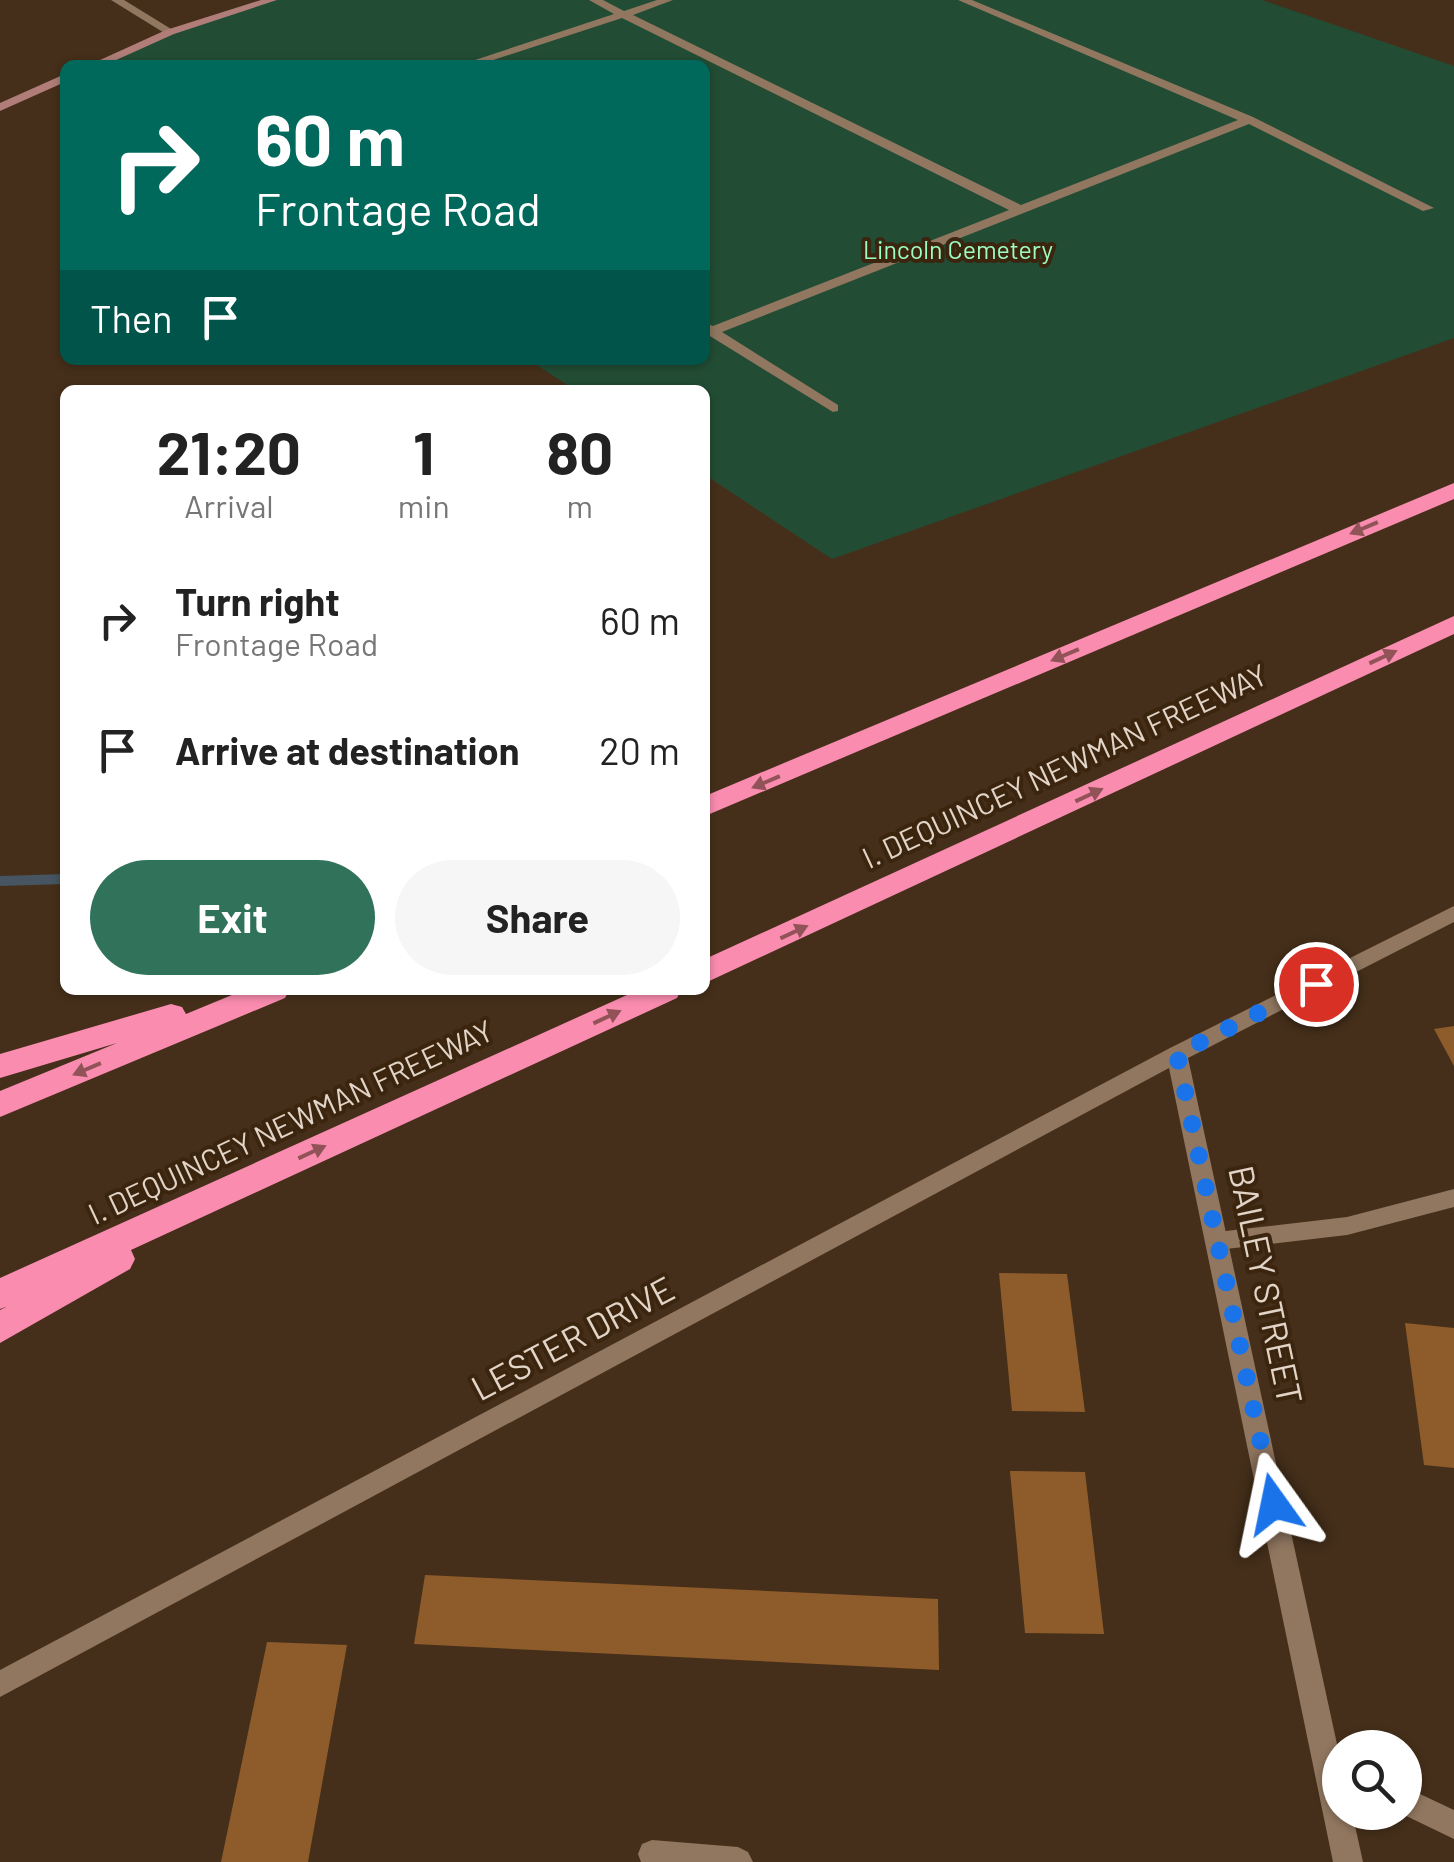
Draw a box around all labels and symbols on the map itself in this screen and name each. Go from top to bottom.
park label: Lincoln Cemetery [863,234,1053,264]
one-way arrow [1349,520,1379,536]
one-way arrow [1050,647,1080,663]
one-way arrow [1369,649,1398,666]
street label: I. DEQUINCEY NEWMAN FREEWAY [856,655,1272,875]
one-way arrow [751,774,781,790]
one-way arrow [1074,787,1103,803]
one-way arrow [780,923,809,940]
pin [1274,942,1359,1027]
one-way arrow [593,1009,622,1025]
street label: I. DEQUINCEY NEWMAN FREEWAY [82,1011,498,1231]
one-way arrow [72,1061,102,1077]
one-way arrow [297,1144,327,1160]
street label: BAILEY STREET [1221,1162,1313,1408]
street label: LESTER DRIVE [463,1266,681,1408]
position arrow [1222,1452,1326,1556]

